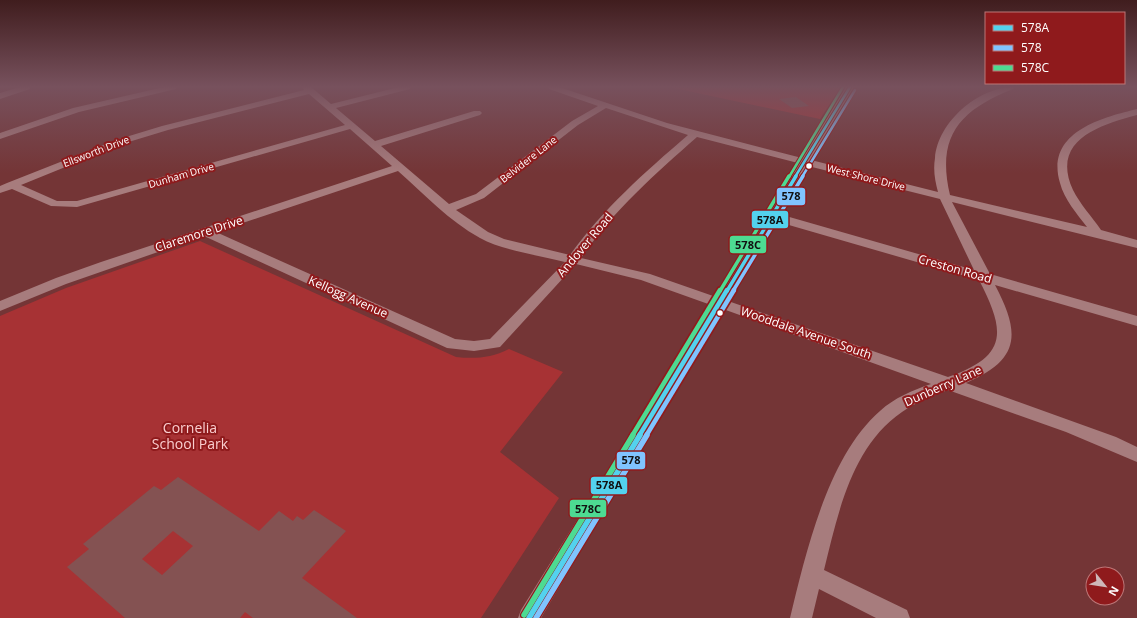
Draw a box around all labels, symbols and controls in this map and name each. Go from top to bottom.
legend [985,12,1125,84]
text: 578A [1021,19,1050,36]
text: 578 [1021,39,1042,56]
text: 578C [1021,59,1050,76]
street label: Ellsworth Drive [61,132,132,170]
street label: Belvidere Lane [497,132,560,186]
street label: Dunham Drive [147,159,216,191]
unlabelled marker [804,161,814,171]
street label: West Shore Drive [825,161,907,194]
line badge: 578 [776,187,806,206]
text: 578 [782,188,800,203]
street label: Andover Road [553,209,616,280]
line badge: 578A [751,210,789,229]
street label: Claremore Drive [153,211,245,256]
text: 578A [757,212,784,227]
line badge: 578C [729,235,767,254]
text: 578C [735,237,761,252]
street label: Creston Road [916,250,994,287]
street label: Kellogg Avenue [306,271,391,322]
street label: Wooddale Avenue South [738,302,874,363]
unlabelled marker [715,308,725,318]
street label: Dunberry Lane [901,361,985,410]
park label: Cornelia School Park [152,418,229,453]
line badge: 578 [616,451,646,470]
text: 578 [622,452,640,467]
line badge: 578A [590,476,628,495]
text: 578A [596,477,623,492]
line badge: 578C [569,499,607,518]
text: 578C [575,501,601,516]
north arrow [1085,566,1125,606]
text: N [1105,584,1123,599]

